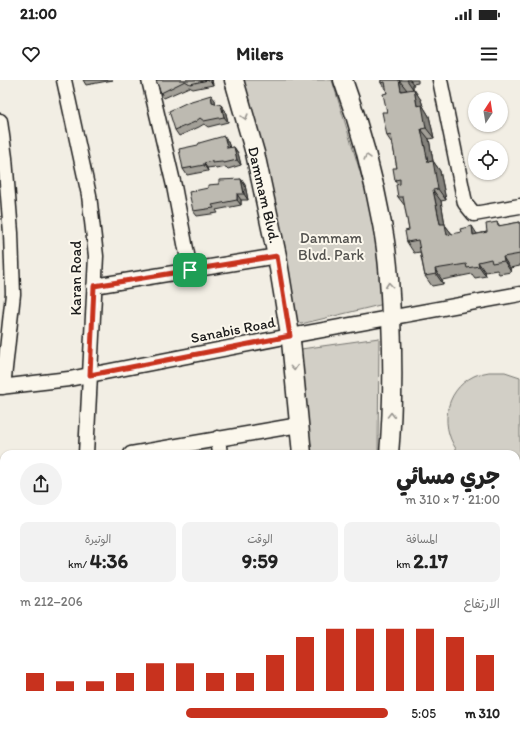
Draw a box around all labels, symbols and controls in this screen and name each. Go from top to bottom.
text: 21:00 [20,5,57,23]
icon: heart [20,43,42,65]
text: Milers [236,43,284,65]
icon: menu [478,43,500,65]
north arrow [468,92,508,132]
map controls [468,92,508,180]
one-way arrow [240,114,249,121]
button: locate [468,140,508,180]
street label: Dammam Blvd. [244,145,284,245]
one-way arrow [363,154,372,161]
park label: Dammam Blvd. Park [298,229,364,264]
street label: Karan Road [67,240,85,316]
pin [173,253,207,287]
icon: arrive [179,259,201,281]
one-way arrow [385,282,394,288]
street label: Sanabis Road [189,313,278,347]
one-way arrow [289,365,298,371]
one-way arrow [387,412,395,418]
button: share [20,463,62,505]
text: جري مسائي [396,463,500,490]
text: 21:00 · 7 × 310 m [405,492,500,507]
text: الوتيرة [85,533,111,546]
text: الوقت [247,533,273,546]
text: المسافة [406,533,438,546]
text: 4:36 [90,549,128,573]
text: 9:59 [242,549,278,573]
text: 2.17 [413,549,448,573]
text: /km [68,558,90,571]
text: km [396,558,413,571]
text: 206–212 m [20,594,83,609]
text: الارتفاع [464,596,500,611]
text: 5:05 [411,706,436,721]
text: 310 m [465,706,500,721]

